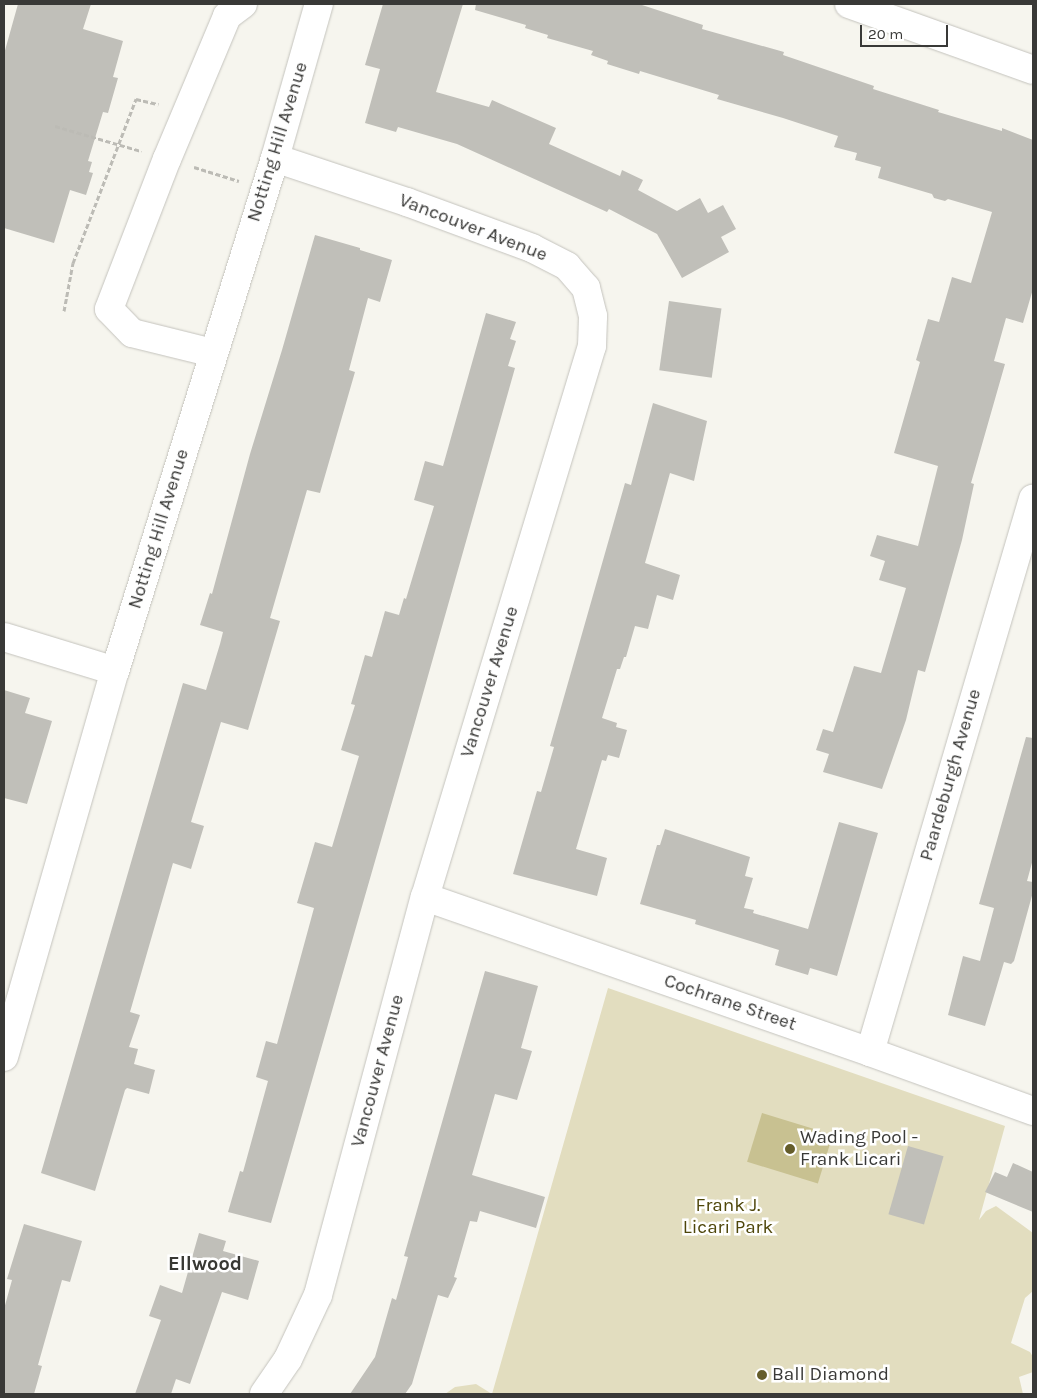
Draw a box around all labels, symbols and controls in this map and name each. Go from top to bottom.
scale bar [862,15,950,47]
text: 20 m [868,25,903,43]
street label: Notting Hill Avenue [243,59,313,225]
street label: Vancouver Avenue [396,189,550,267]
street label: Notting Hill Avenue [124,446,194,612]
street label: Vancouver Avenue [456,604,524,760]
street label: Paardeburgh Avenue [916,686,986,864]
street label: Cochrane Street [661,970,799,1036]
street label: Vancouver Avenue [347,992,409,1150]
place label: Wading Pool - Frank Licari [800,1127,918,1171]
marker: Wading Pool - Frank Licari [784,1143,796,1155]
park label: Frank J. Licari Park [683,1195,773,1239]
district label: Ellwood [168,1251,242,1275]
place label: Ball Diamond [772,1364,889,1386]
marker: Ball Diamond [756,1369,768,1381]

